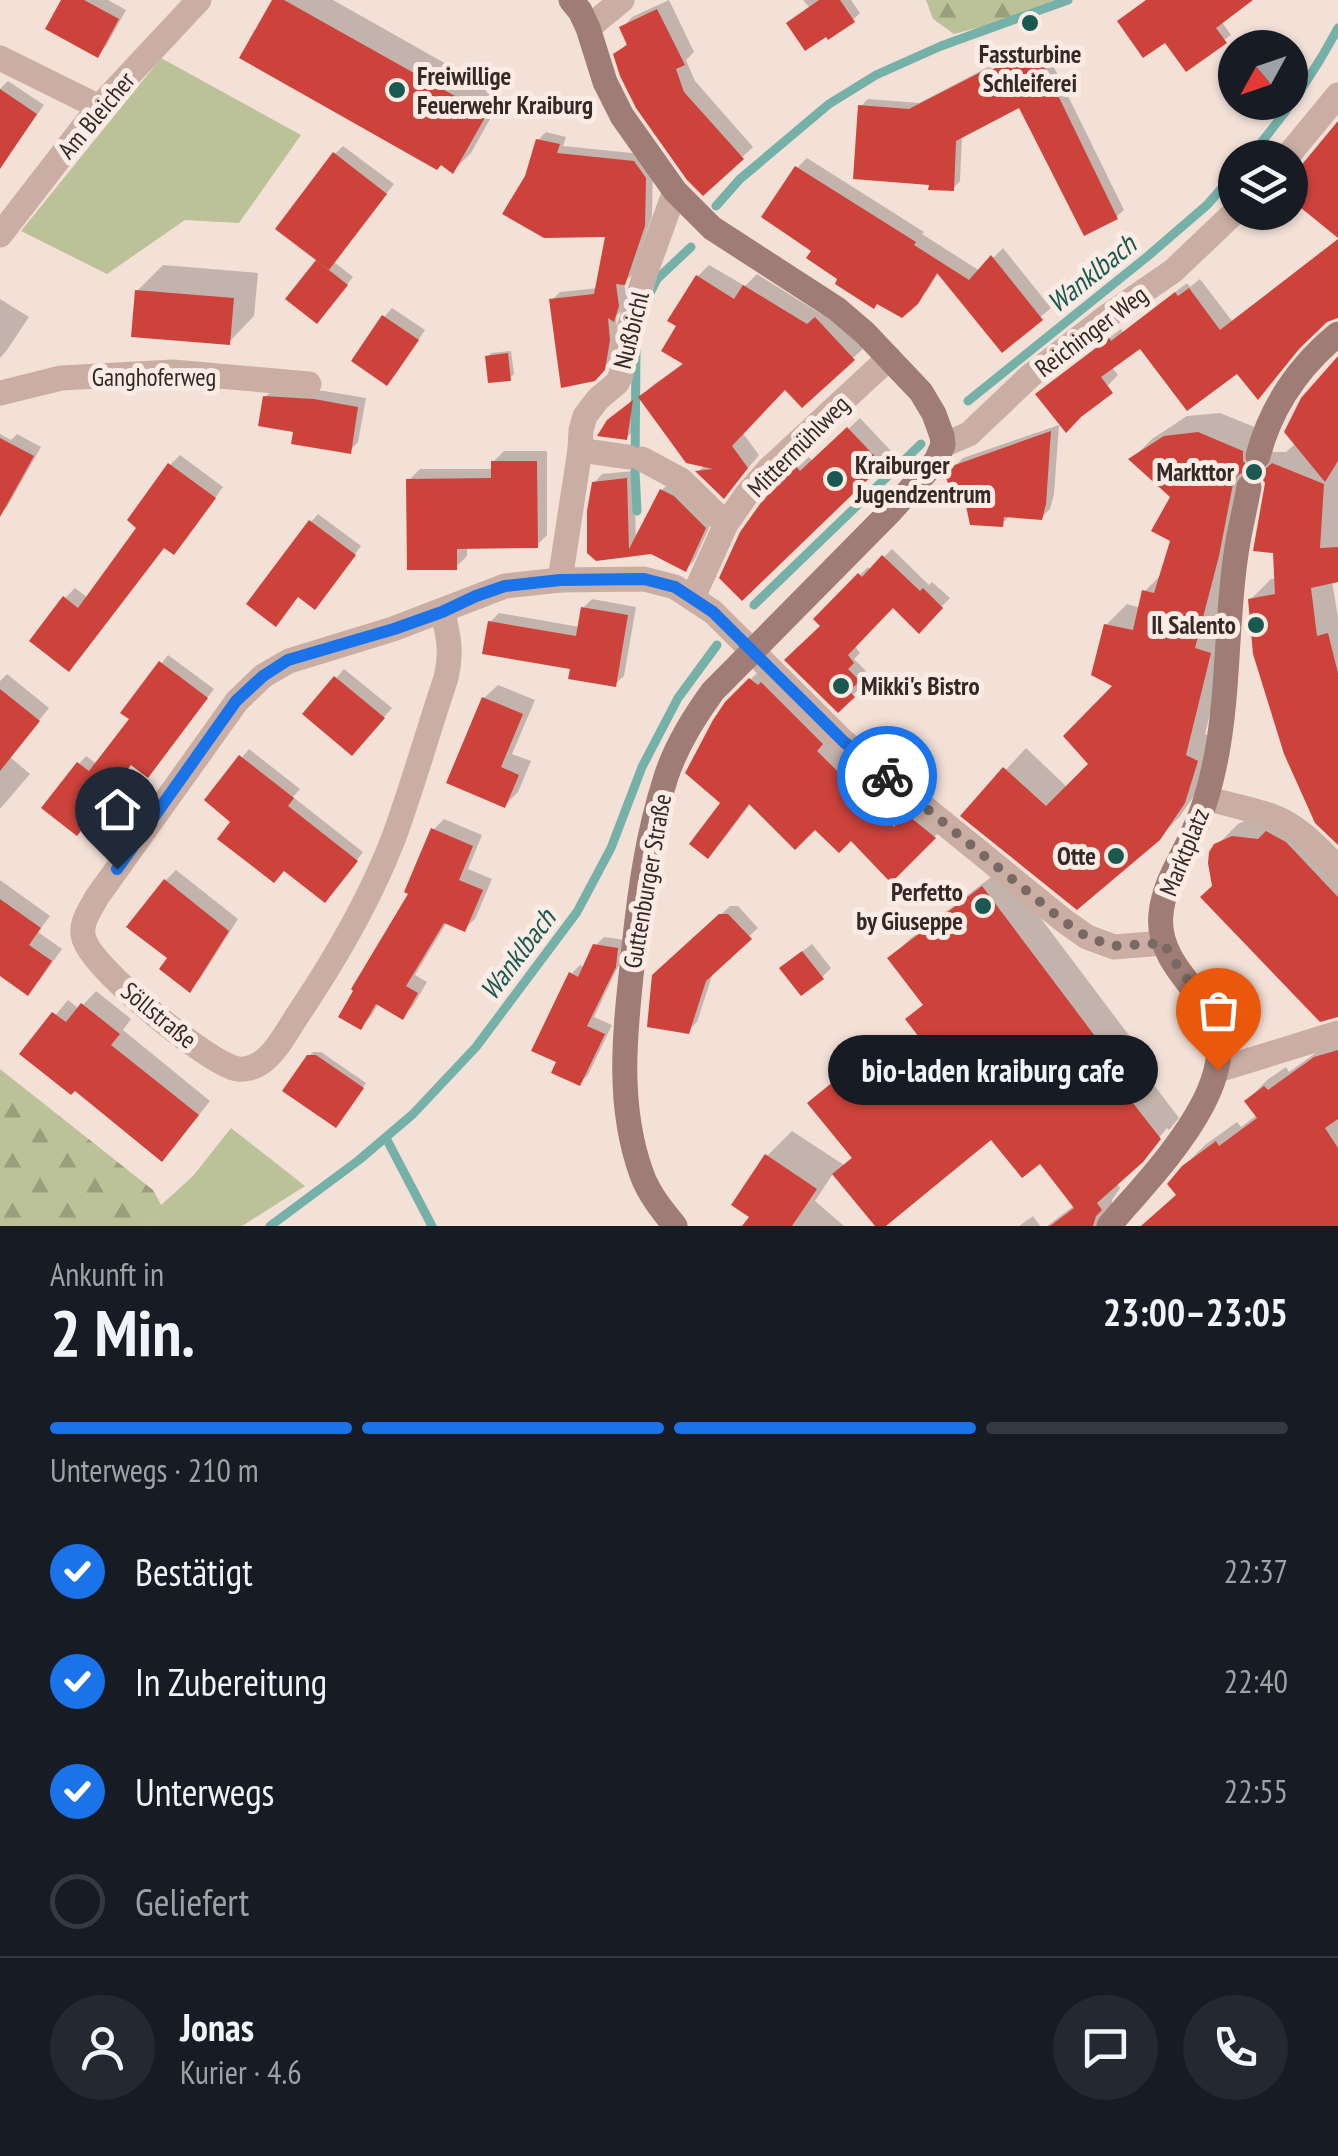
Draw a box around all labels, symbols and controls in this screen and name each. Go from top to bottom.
marker: Fassturbine Schleiferei [1019,12,1041,34]
north arrow [1218,30,1308,120]
map controls [1218,30,1308,230]
place label: Fassturbine Schleiferei [979,38,1081,99]
place label: Freiwillige Feuerwehr Kraiburg [417,60,593,121]
street label: Am Bleicher [50,65,142,165]
marker: Freiwillige Feuerwehr Kraiburg [386,79,408,101]
button: layers [1218,140,1308,230]
water label: Wanklbach [1039,225,1145,320]
street label: Reichinger Weg [1028,278,1154,384]
street label: Nußbichl [606,288,656,372]
street label: Ganghoferweg [92,361,216,393]
street label: Mittermühlweg [740,388,856,504]
place label: Kraiburger Jugendzentrum [854,449,991,510]
place label: Markttor [1157,456,1235,488]
marker: Markttor [1243,461,1265,483]
marker: Kraiburger Jugendzentrum [824,468,846,490]
place label: Il Salento [1151,609,1236,641]
marker: Il Salento [1245,614,1267,636]
place label: Mikki's Bistro [861,670,980,702]
marker: Mikki's Bistro [830,675,852,697]
courier [837,726,937,826]
icon: bike [860,749,915,804]
pin [75,767,160,870]
icon: home [90,782,145,837]
street label: Guttenburger Straße [616,791,678,971]
street label: Marktplatz [1152,803,1216,901]
place label: Otte [1057,840,1096,872]
marker: Otte [1105,845,1127,867]
place label: Perfetto by Giuseppe [856,876,963,937]
marker: Perfetto by Giuseppe [972,895,994,917]
water label: Wanklbach [471,900,564,1007]
pin [1176,968,1261,1071]
street label: Söllstraße [115,975,203,1055]
icon: bag [1191,983,1246,1038]
callout: bio-laden kraiburg cafe [828,1035,1158,1105]
text: bio-laden kraiburg cafe [861,1049,1125,1091]
text: Ankunft in [50,1253,164,1295]
text: 23:00–23:05 [1103,1287,1288,1336]
text: 2 Min. [50,1290,195,1374]
text: Unterwegs · 210 m [50,1449,259,1491]
icon: check [50,1544,105,1599]
text: Bestätigt [135,1547,253,1596]
text: 22:37 [1224,1550,1288,1592]
icon: check [50,1654,105,1709]
text: In Zubereitung [135,1657,327,1706]
text: 22:40 [1224,1660,1288,1702]
icon: check [50,1764,105,1819]
text: Unterwegs [135,1767,274,1816]
text: 22:55 [1224,1770,1288,1812]
text: Geliefert [135,1877,249,1926]
button: person [50,1995,155,2100]
button: chat [1053,1995,1158,2100]
button: phone [1183,1995,1288,2100]
text: Jonas [180,2002,254,2051]
text: Kurier · 4.6 [180,2051,302,2093]

